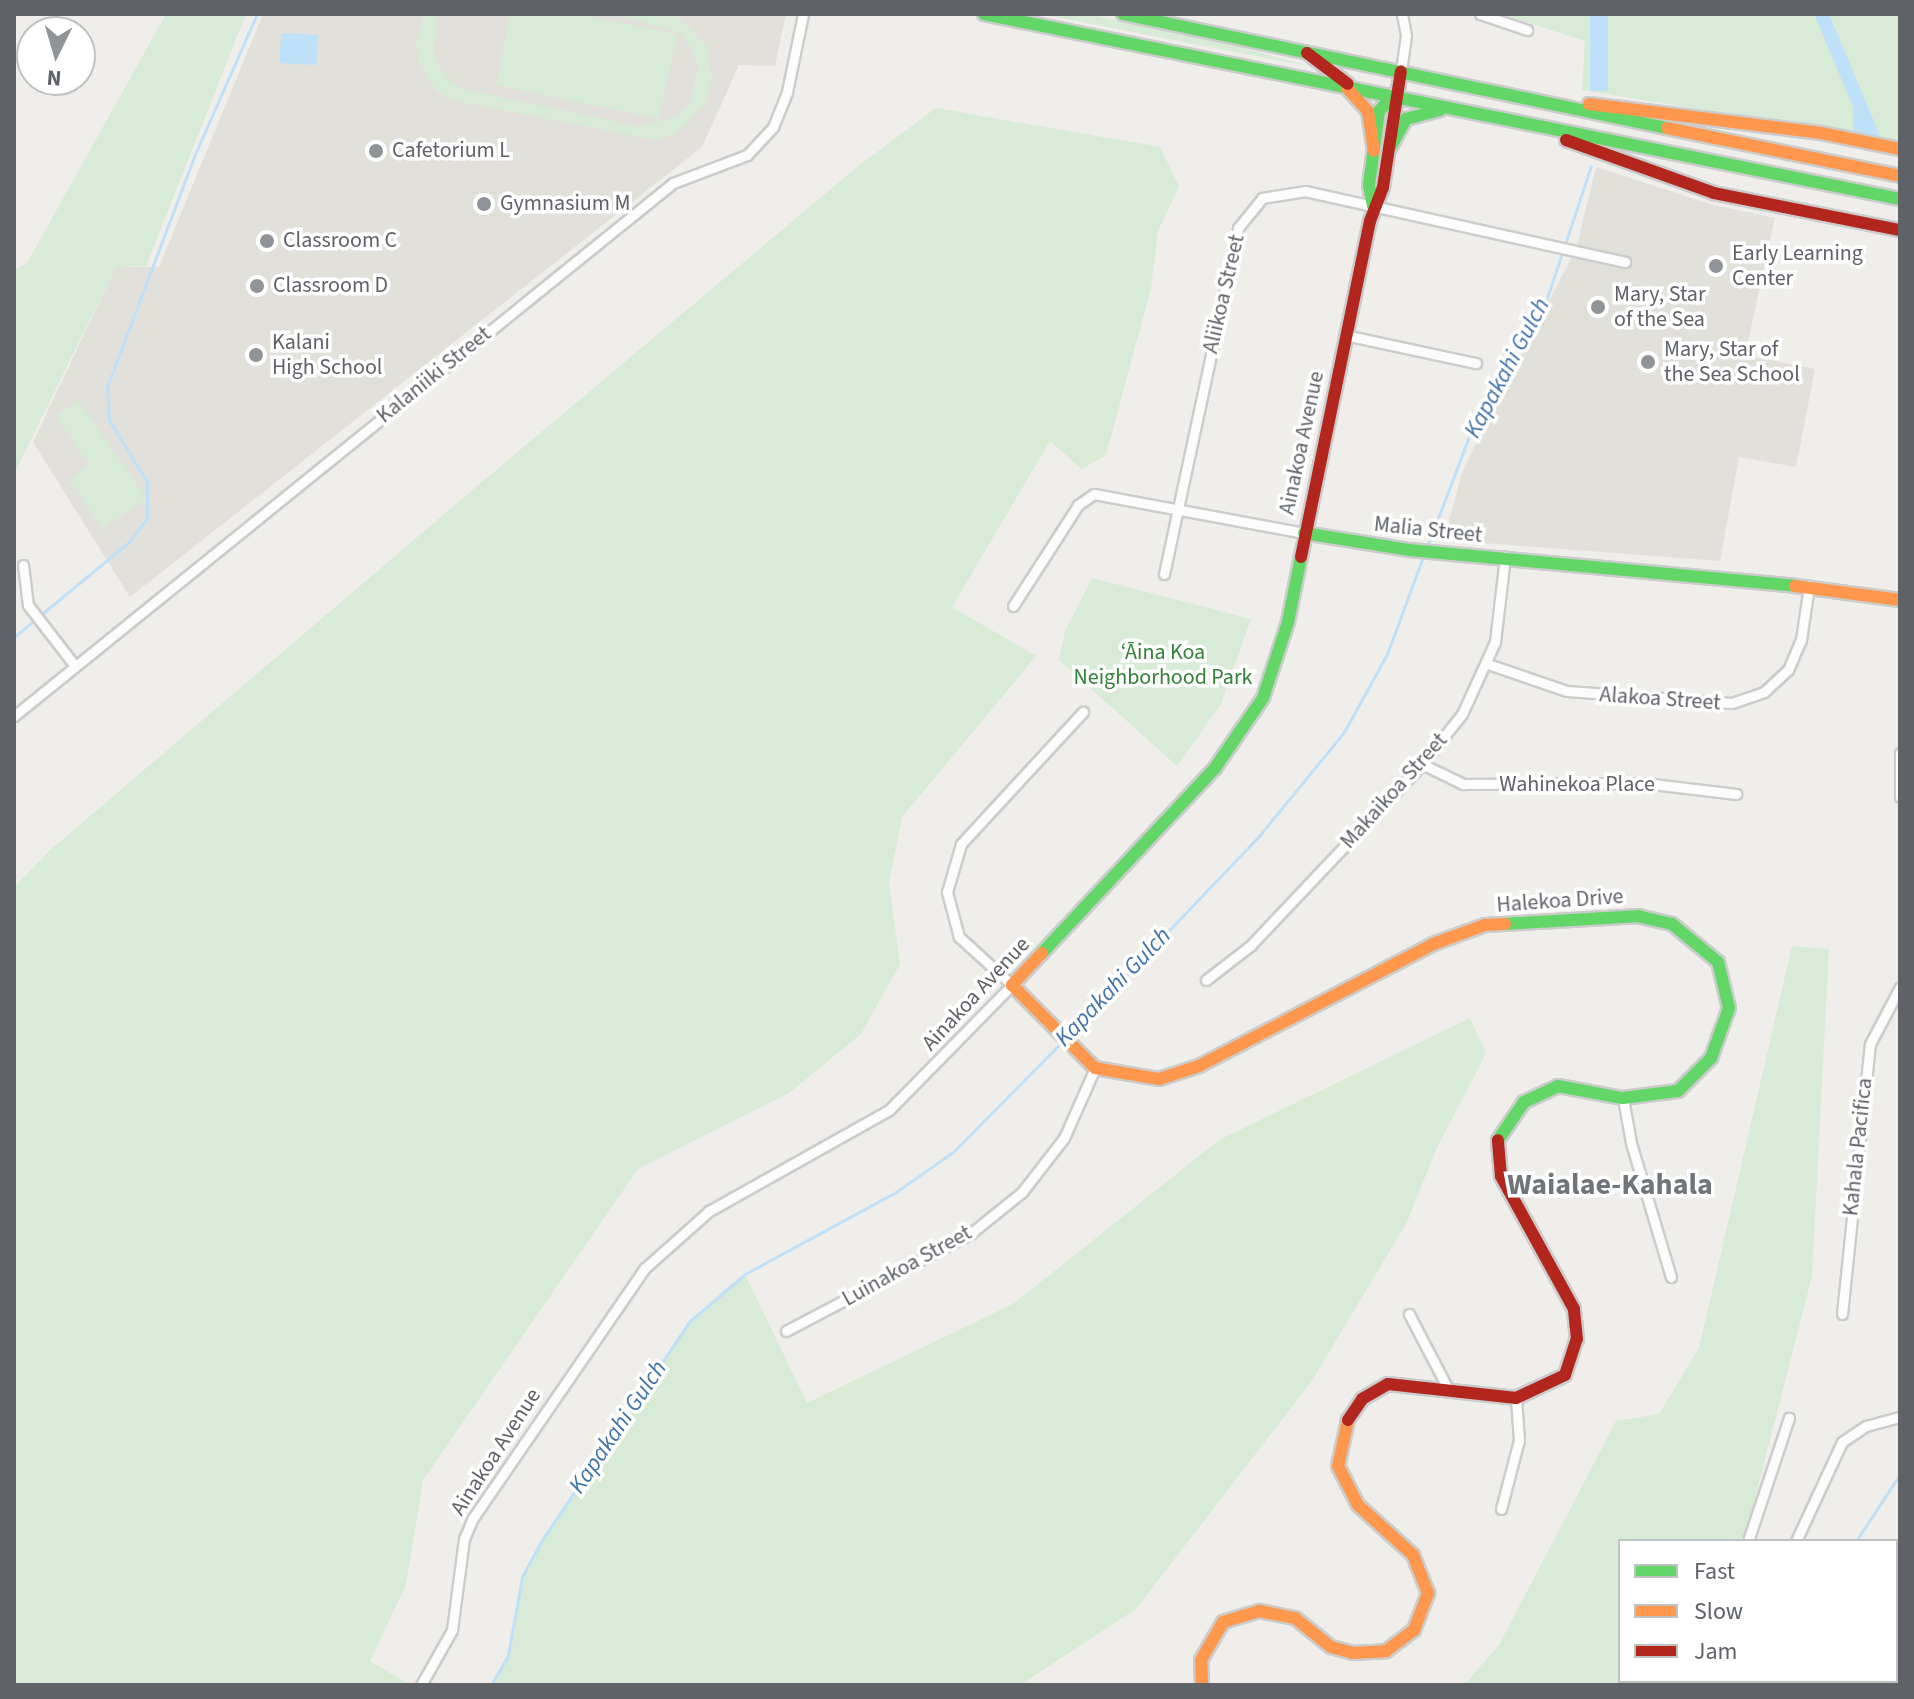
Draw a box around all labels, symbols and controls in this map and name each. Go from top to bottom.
north arrow [16,16,96,96]
text: N [45,61,63,94]
place label: Cafetorium L [392,138,510,164]
marker: Cafetorium L [367,142,385,160]
place label: Gymnasium M [500,191,630,217]
marker: Gymnasium M [475,195,493,213]
place label: Classroom C [283,228,397,254]
marker: Classroom C [258,232,276,250]
street label: Aliikoa Street [1198,232,1250,356]
place label: Early Learning Center [1732,240,1863,292]
marker: Early Learning Center [1707,257,1725,275]
place label: Classroom D [273,273,388,299]
marker: Classroom D [248,277,266,295]
place label: Mary, Star of the Sea [1614,281,1706,332]
water label: Kapakahi Gulch [1458,293,1556,443]
marker: Mary, Star of the Sea [1589,298,1607,316]
street label: Kalaniiki Street [372,321,496,429]
place label: Kalani High School [272,329,382,380]
place label: Mary, Star of the Sea School [1664,336,1800,388]
marker: Kalani High School [247,346,265,364]
marker: Mary, Star of the Sea School [1639,353,1657,371]
street label: Ainakoa Avenue [1274,369,1330,517]
street label: Malia Street [1373,511,1483,549]
park label: ‘Āina Koa Neighborhood Park [1074,639,1252,690]
street label: Alakoa Street [1599,682,1721,716]
street label: Makaikoa Street [1335,728,1453,854]
street label: Wahinekoa Place [1499,772,1655,798]
street label: Halekoa Drive [1496,883,1624,919]
water label: Kapakahi Gulch [1049,922,1177,1052]
street label: Ainakoa Avenue [917,932,1035,1056]
street label: Kahala Pacifica [1838,1077,1878,1217]
district label: Waialae-Kahala [1507,1167,1713,1203]
street label: Luinakoa Street [838,1220,976,1312]
water label: Kapakahi Gulch [563,1355,673,1499]
street label: Ainakoa Avenue [445,1384,547,1520]
legend [1618,1539,1898,1683]
text: Fast [1694,1554,1735,1589]
text: Slow [1694,1594,1743,1629]
text: Jam [1694,1634,1738,1669]

